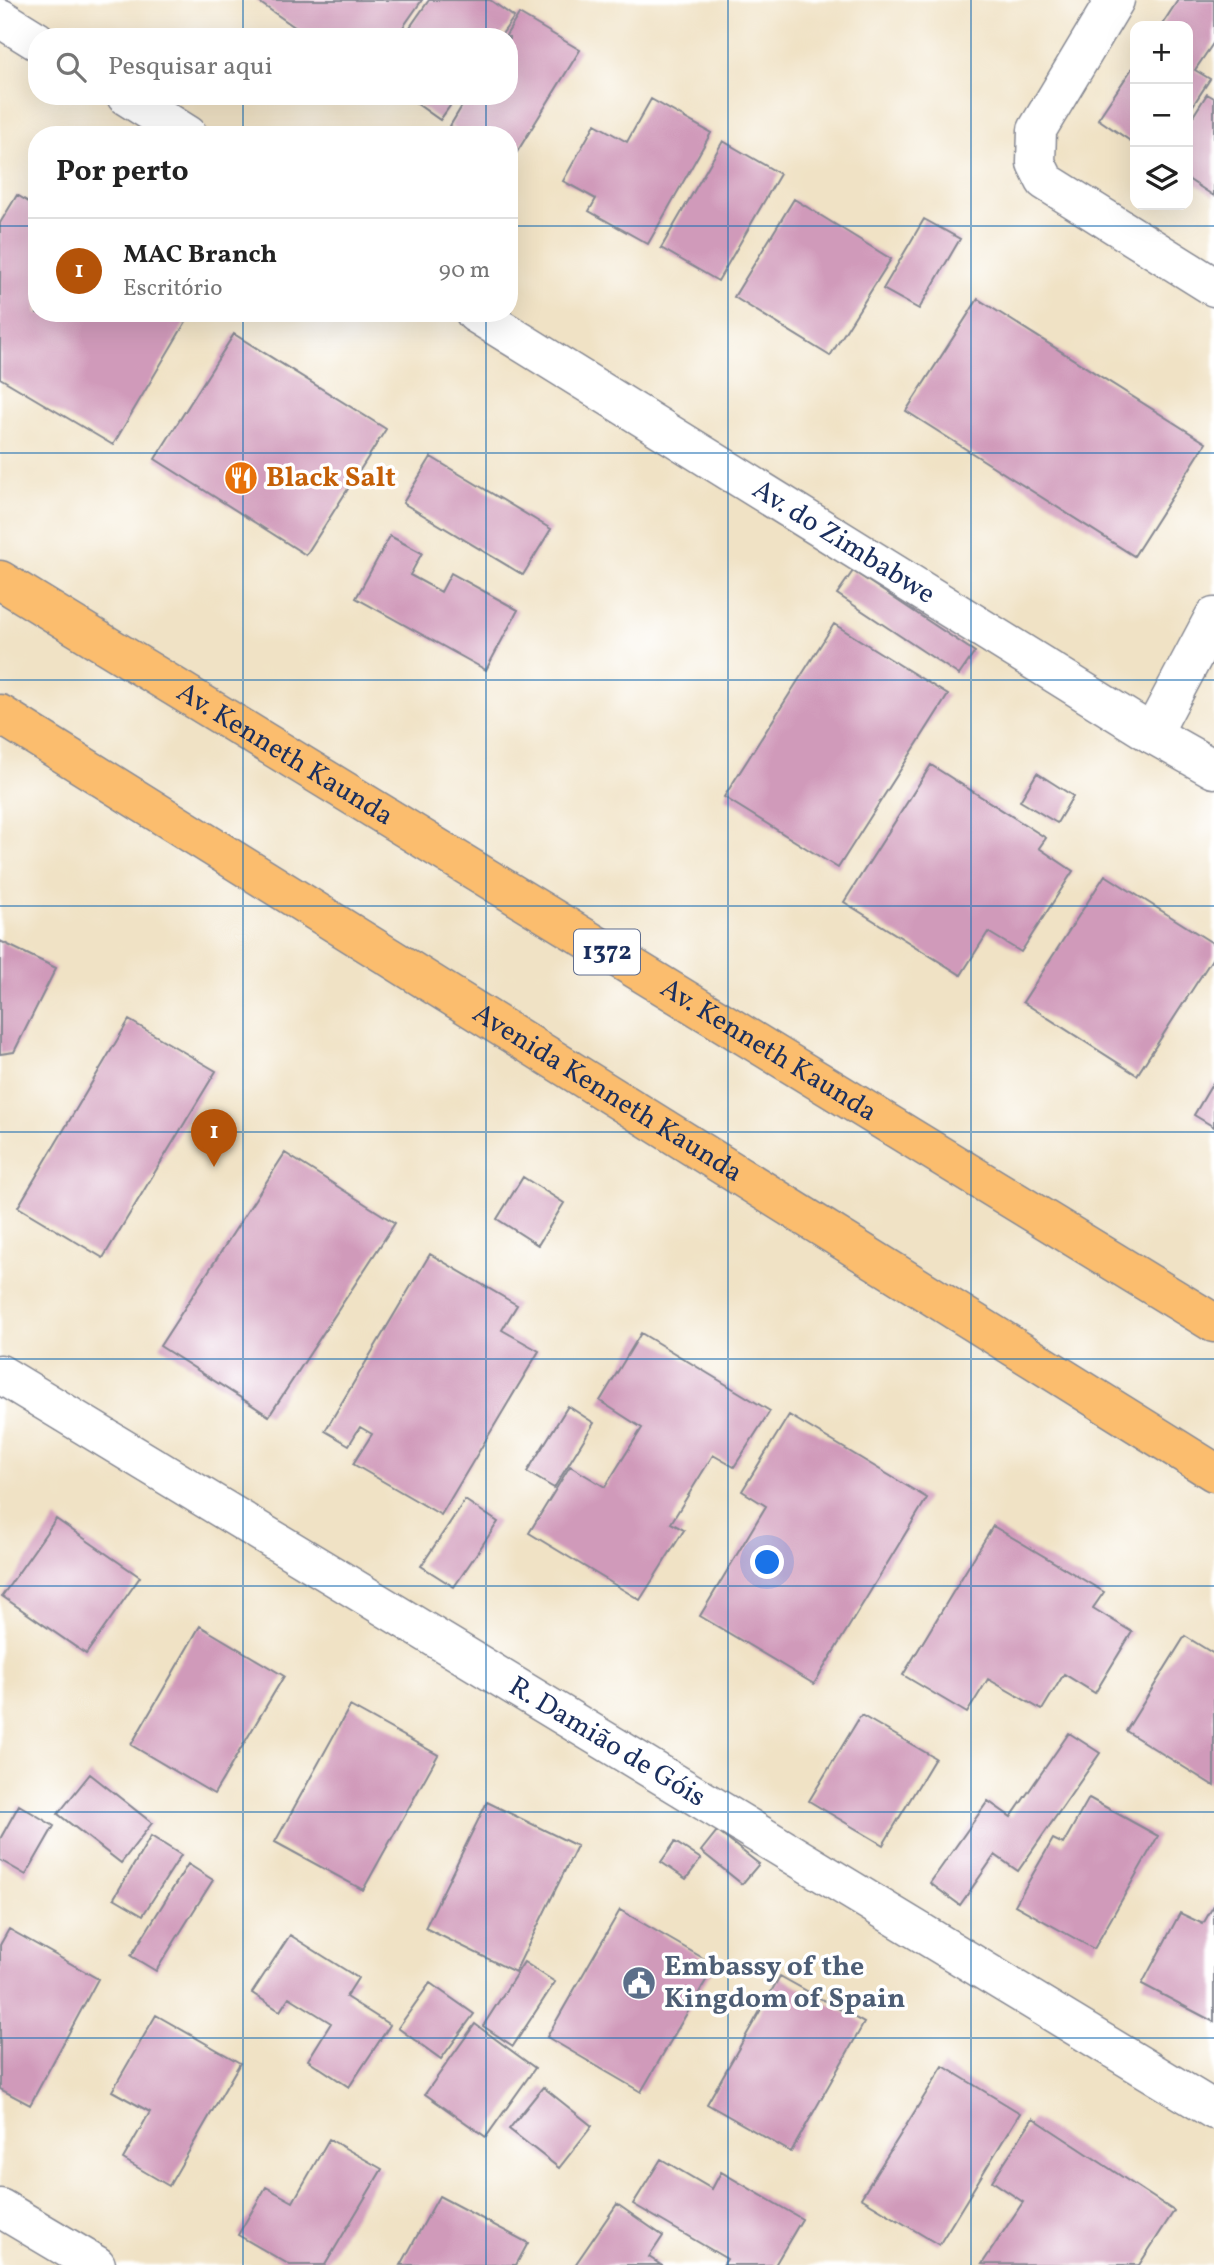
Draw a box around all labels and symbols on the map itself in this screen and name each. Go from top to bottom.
restaurant icon: Black Salt [222,459,260,497]
place label: Black Salt [266,459,396,498]
street label: Av. do Zimbabwe [745,471,942,614]
street label: Av. Kenneth Kaunda [169,673,401,836]
road number: 1372 [574,930,640,974]
street label: Av. Kenneth Kaunda [653,969,884,1132]
street label: Avenida Kenneth Kaunda [465,994,750,1192]
pin: 1 [191,1109,237,1167]
your location [750,1545,784,1579]
street label: R. Damião de Góis [501,1667,713,1817]
place label: Embassy of the Kingdom of Spain [664,1948,905,2019]
public building icon: Embassy of the Kingdom of Spain [620,1964,658,2002]

